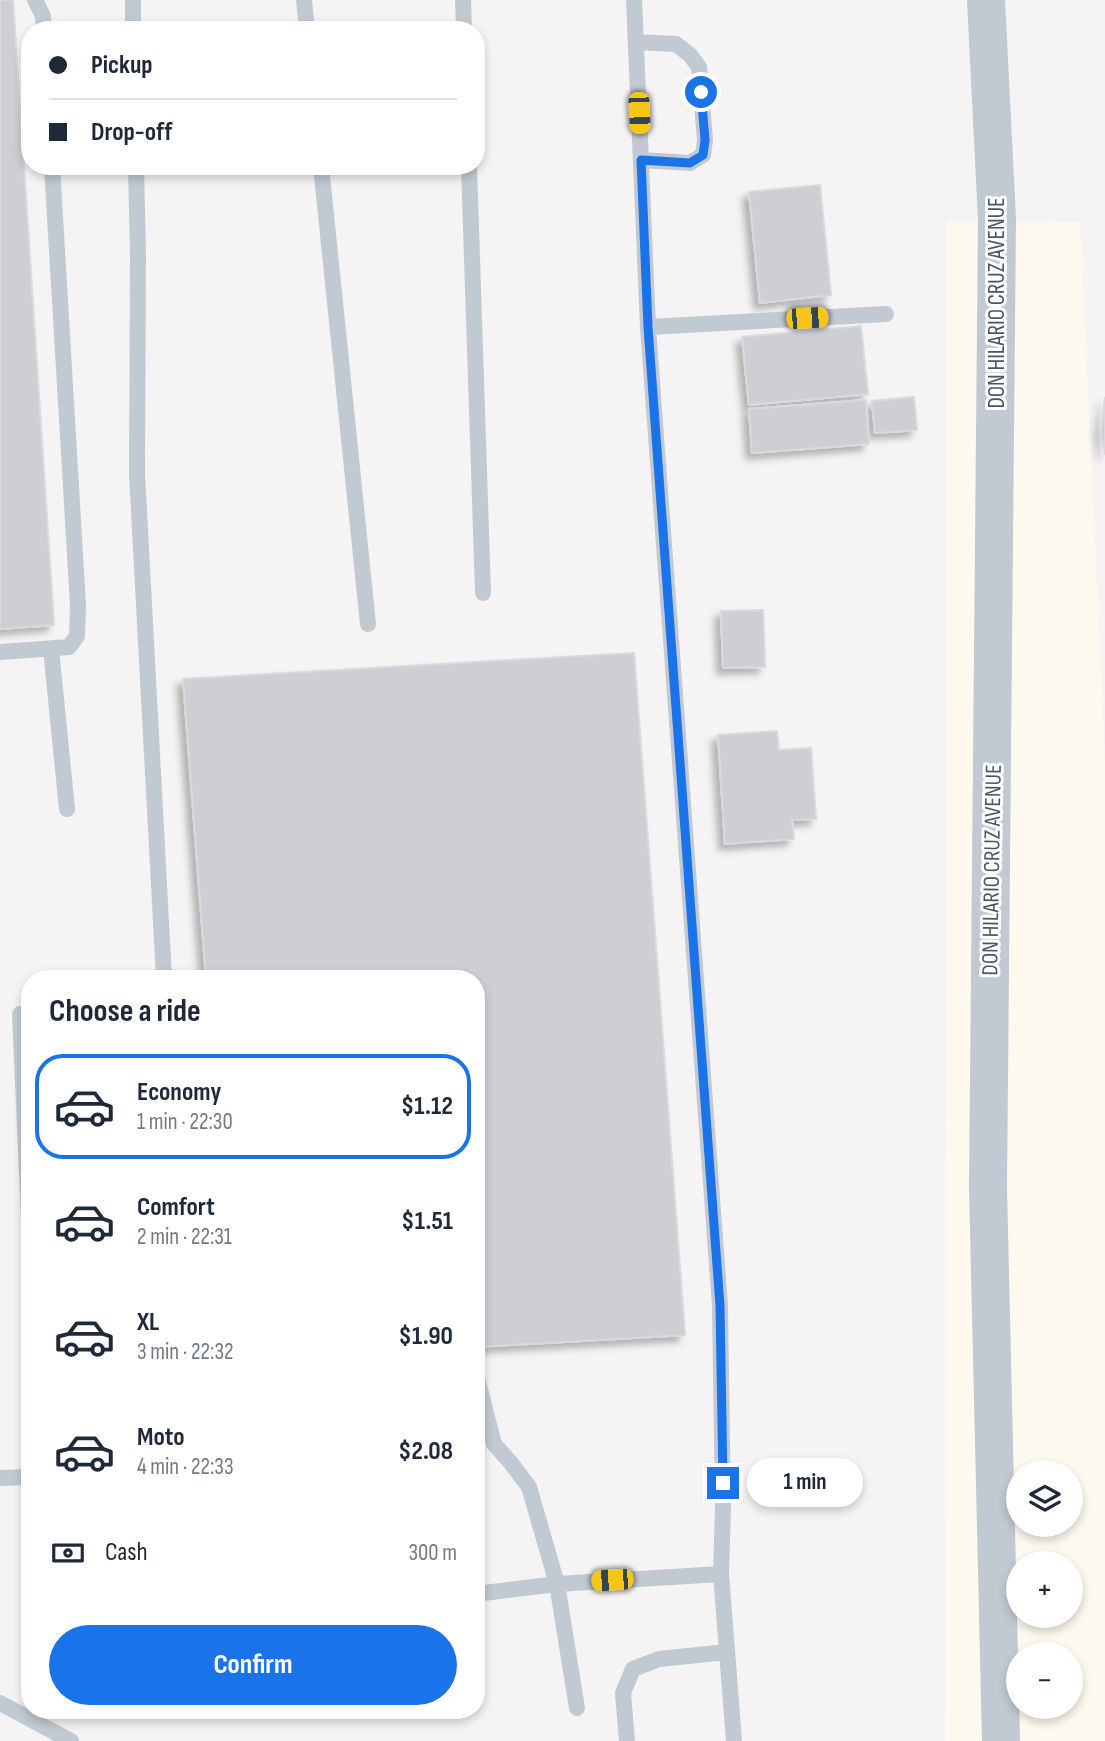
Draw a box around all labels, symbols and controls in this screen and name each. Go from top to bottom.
text: Pickup [91,50,153,81]
route start [685,76,717,108]
car [628,91,651,135]
text: Drop-off [91,117,172,148]
street label: DON HILARIO CRUZ AVENUE [983,197,1011,409]
car [786,306,829,330]
street label: DON HILARIO CRUZ AVENUE [976,764,1008,976]
text: Choose a ride [49,992,201,1031]
icon: car [53,1075,116,1138]
text: Economy [137,1077,221,1108]
text: $1.12 [401,1091,453,1122]
text: 1 min · 22:30 [137,1108,233,1136]
icon: car [53,1190,116,1253]
text: Comfort [137,1192,215,1223]
text: $1.51 [401,1206,453,1237]
text: 2 min · 22:31 [137,1223,232,1251]
icon: car [53,1305,116,1368]
text: XL [137,1307,159,1338]
text: $1.90 [399,1321,453,1352]
text: 3 min · 22:32 [137,1338,234,1366]
icon: car [53,1420,116,1483]
text: Moto [137,1422,185,1453]
text: $2.08 [398,1436,453,1467]
text: 4 min · 22:33 [137,1453,234,1481]
callout: 1 min [748,1458,863,1508]
map controls [1006,1460,1083,1719]
button: layers [1006,1460,1083,1537]
route end [707,1467,739,1499]
text: 1 min [784,1468,826,1496]
icon: cash [49,1534,87,1572]
text: Cash [105,1537,148,1568]
text: 300 m [408,1539,457,1567]
button: + [1006,1551,1083,1628]
car [591,1568,634,1592]
button: Confirm [49,1625,457,1705]
button: − [1006,1642,1083,1719]

